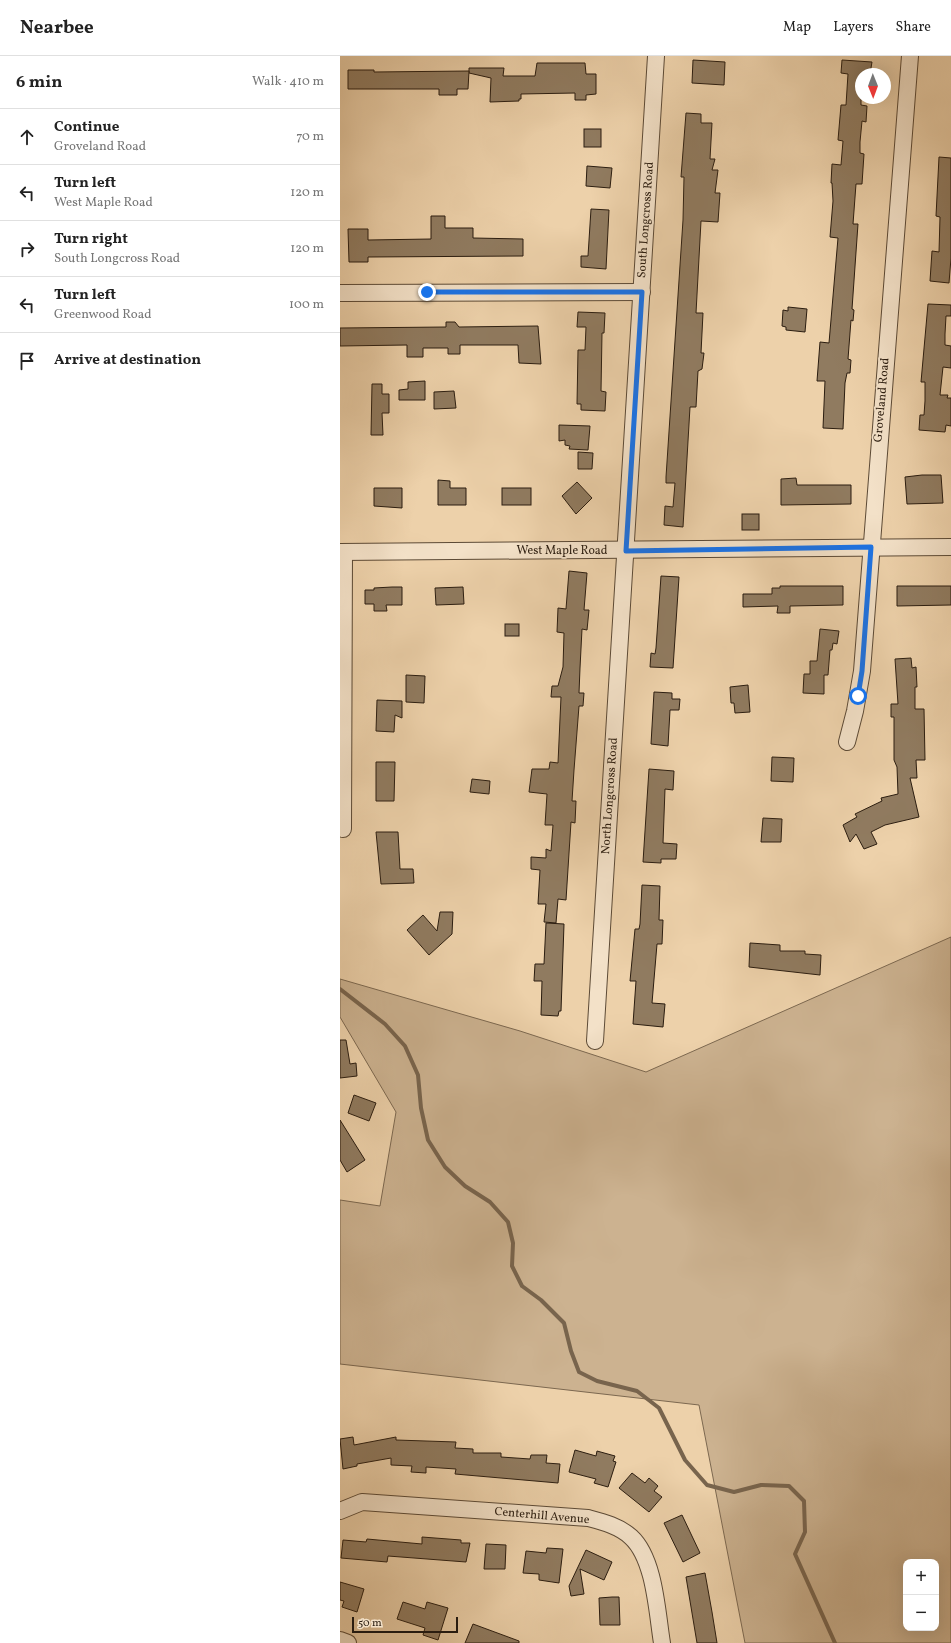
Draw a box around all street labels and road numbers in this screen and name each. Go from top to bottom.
street label: South Longcross Road [634,161,658,279]
street label: Groveland Road [870,357,894,443]
street label: West Maple Road [516,543,608,559]
street label: North Longcross Road [598,737,622,855]
street label: Centerhill Avenue [494,1504,590,1528]

